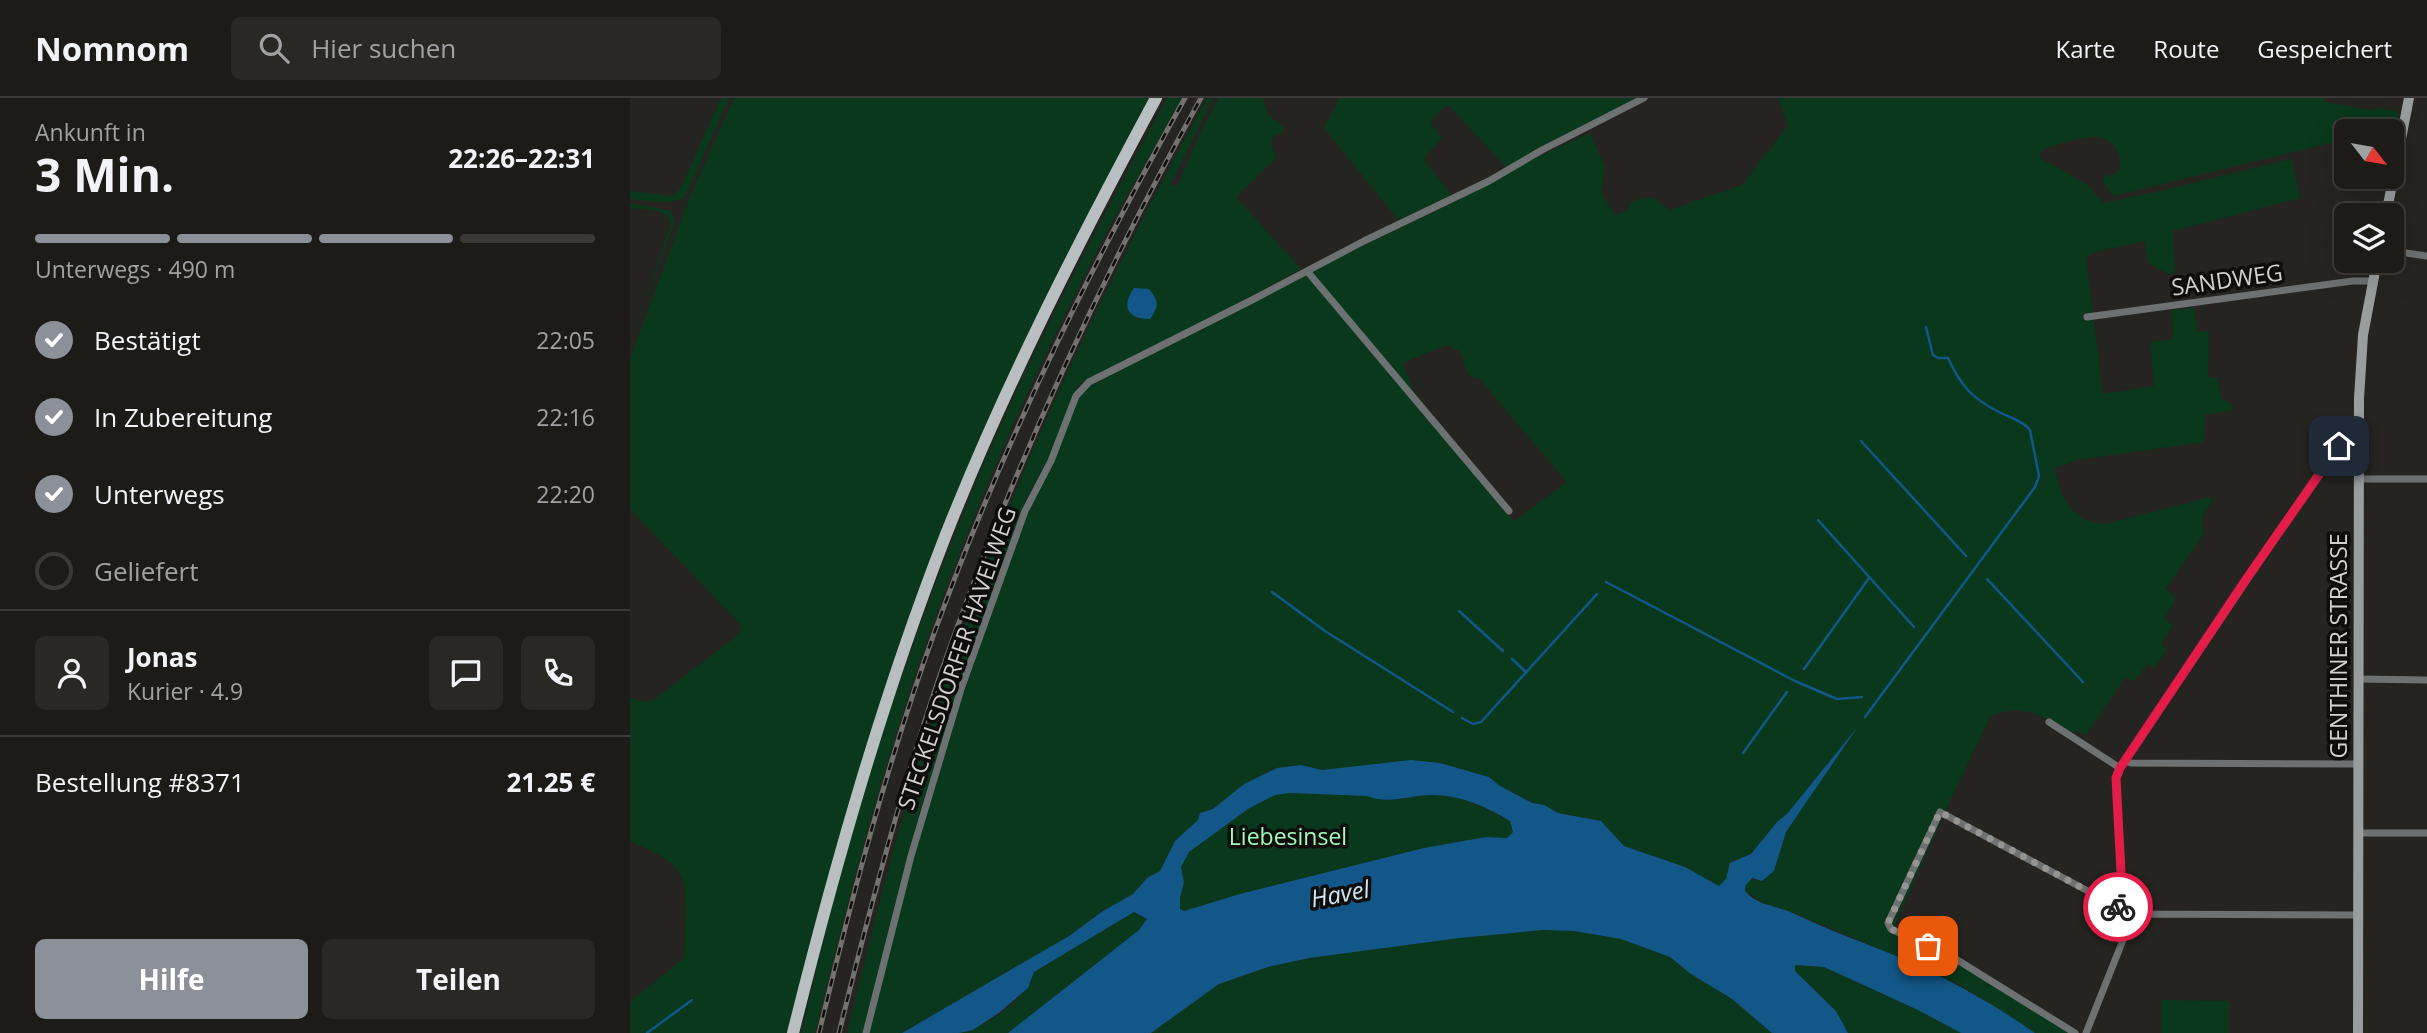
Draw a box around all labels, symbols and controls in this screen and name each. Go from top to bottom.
search box [231,17,721,80]
text: Nomnom [35,26,189,71]
icon: search [255,29,293,67]
text: Hier suchen [311,30,456,66]
text: Karte [2055,32,2115,65]
text: Route [2153,32,2219,65]
text: Gespeichert [2257,32,2392,65]
text: Ankunft in [35,116,146,148]
north arrow [2334,119,2404,189]
map controls [2334,119,2404,273]
text: 22:26–22:31 [448,140,595,176]
text: 3 Min. [35,143,174,205]
button: layers [2334,203,2404,273]
text: Unterwegs · 490 m [35,253,235,285]
street label: SANDWEG [2169,255,2285,303]
icon: check [35,321,73,359]
text: Bestätigt [94,322,201,358]
text: 22:05 [536,324,595,356]
icon: check [35,398,73,436]
text: In Zubereitung [94,399,272,435]
text: 22:16 [536,401,595,433]
pin [2309,416,2369,476]
icon: home [2320,427,2358,465]
icon: check [35,475,73,513]
text: Unterwegs [94,476,225,512]
text: 22:20 [536,478,595,510]
street label: STECKELSDORFER HAVELWEG [889,502,1023,814]
street label: GENTHINER STRASSE [2322,533,2354,759]
text: Geliefert [94,553,198,589]
button: person [35,636,109,710]
button: chat [429,636,503,710]
button: phone [521,636,595,710]
text: Jonas [127,639,197,675]
text: Kurier · 4.9 [127,675,243,707]
text: Bestellung #8371 [35,764,245,800]
text: 21.25 € [507,764,595,800]
park label: Liebesinsel [1229,820,1347,852]
water label: Havel [1308,871,1373,914]
courier [2083,872,2153,942]
icon: bike [2099,888,2137,926]
pin [1898,916,1958,976]
icon: bag [1909,927,1947,965]
button: Hilfe [35,939,308,1019]
button: Teilen [322,939,595,1019]

